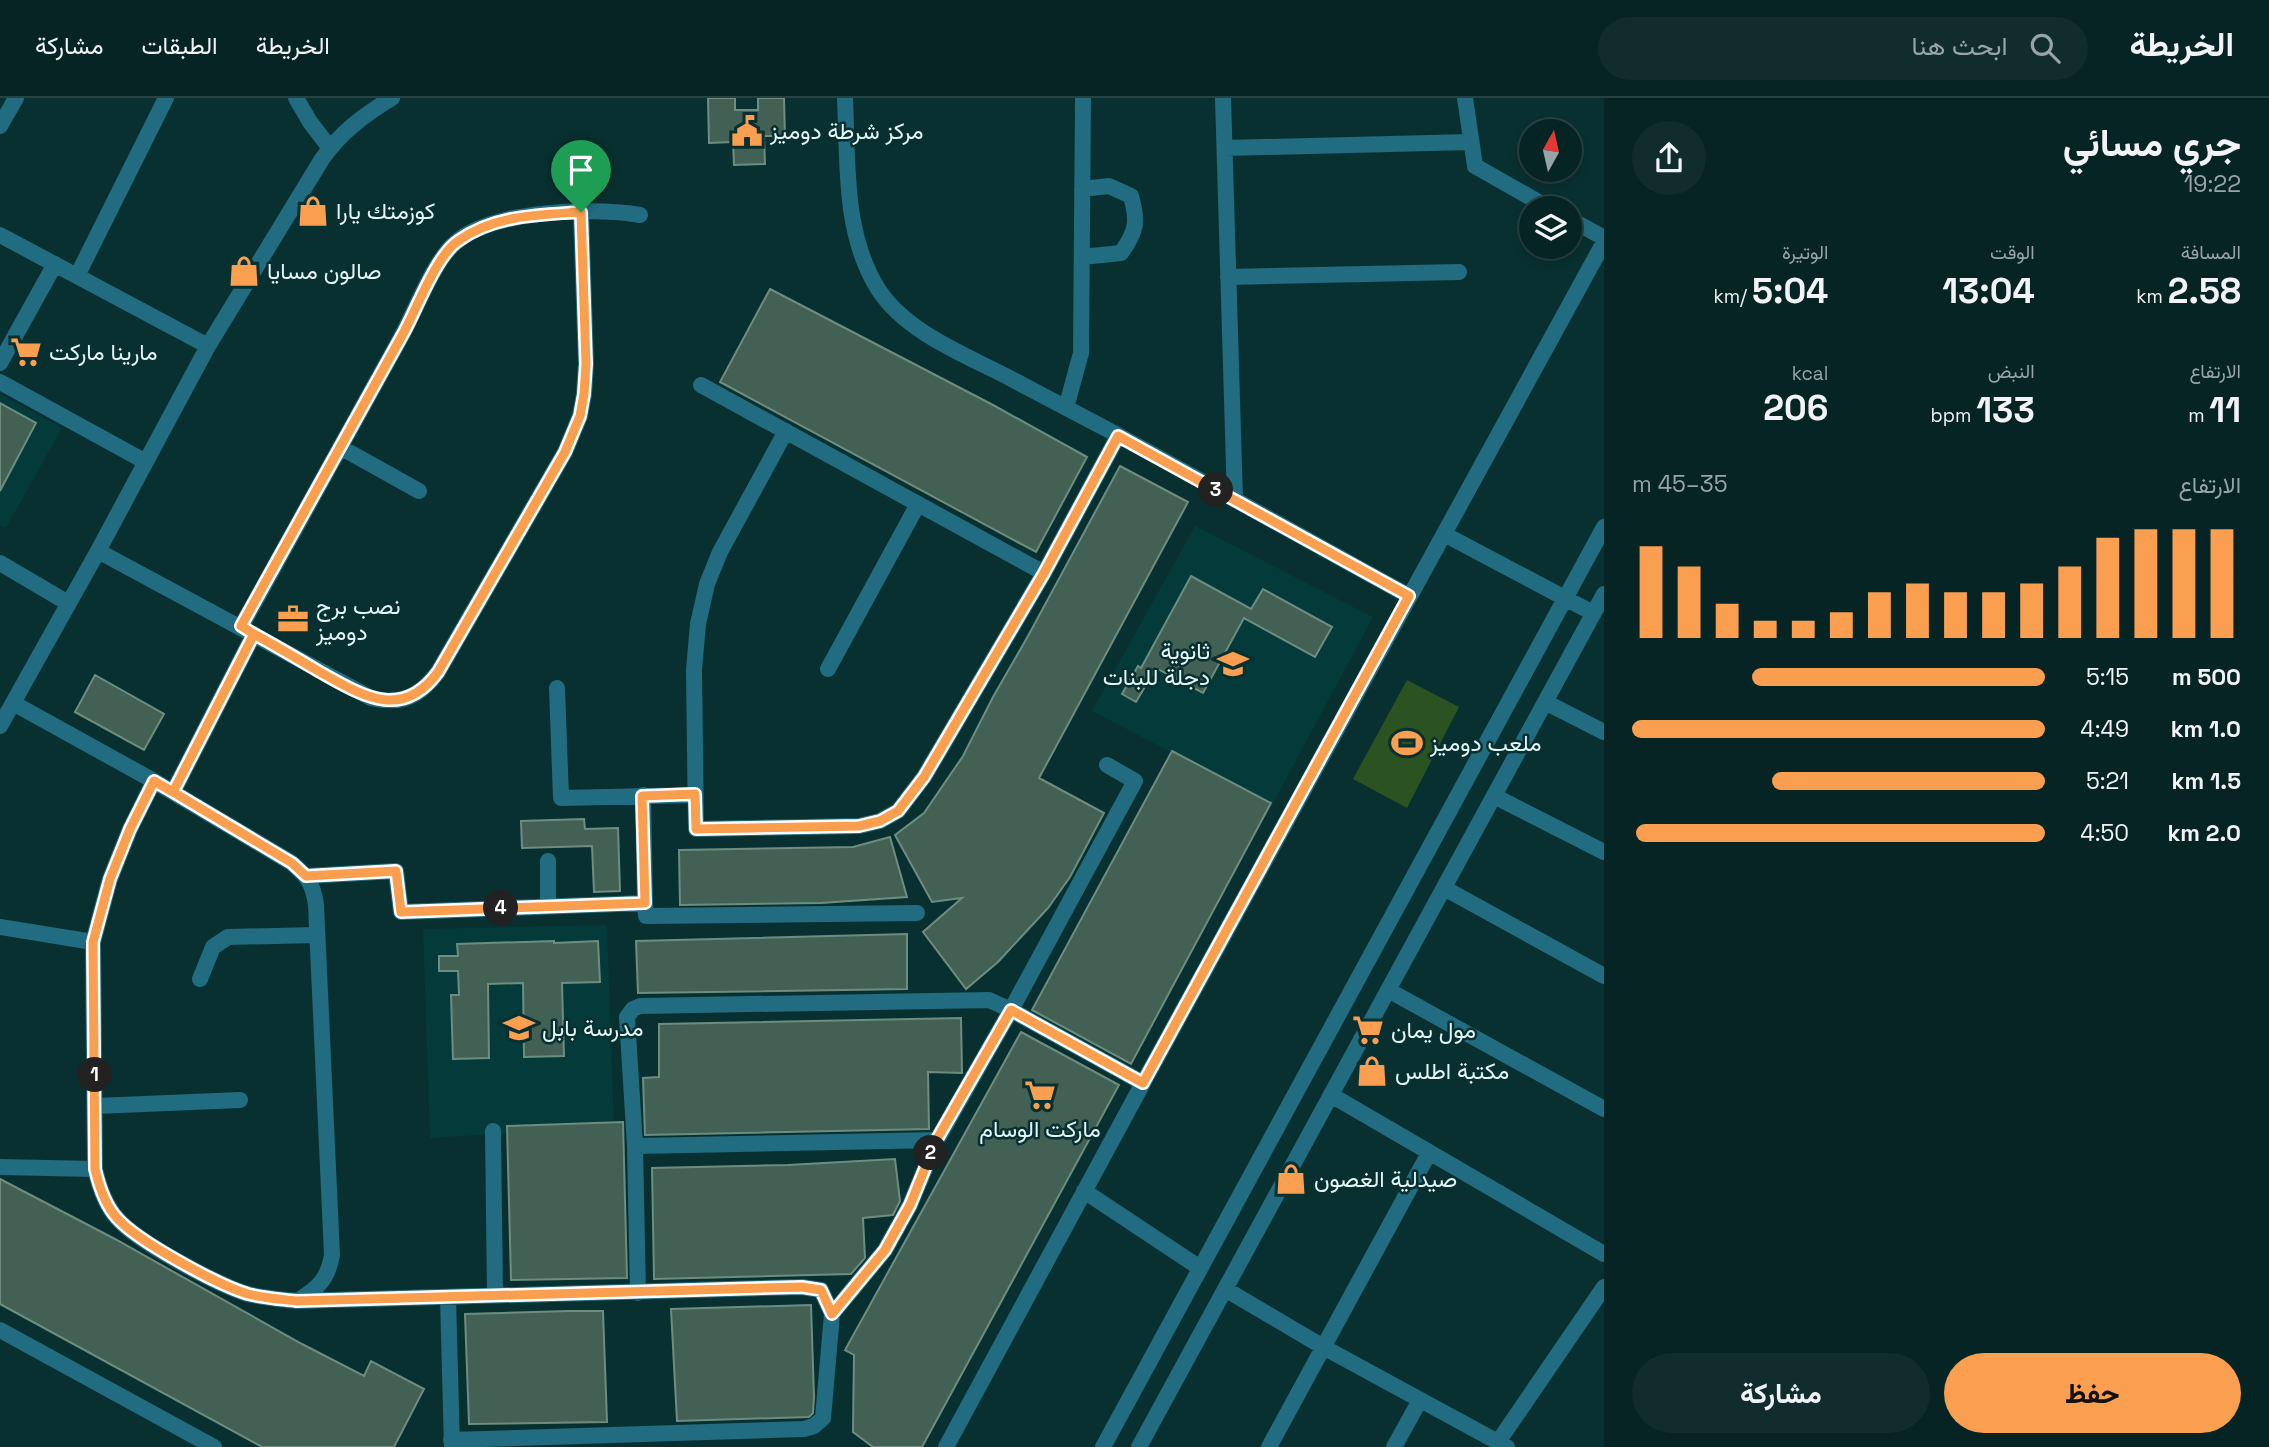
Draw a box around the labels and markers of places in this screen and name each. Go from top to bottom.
public building icon: مركز شرطة دوميز [730,114,764,148]
place label: مركز شرطة دوميز [769,116,924,146]
pin [551,140,611,212]
shop icon: كوزمتك يارا [296,194,330,228]
place label: كوزمتك يارا [336,196,435,226]
shop icon: صالون مسايا [227,254,261,288]
place label: صالون مسايا [267,256,381,286]
supermarket icon: مارينا ماركت [9,335,43,369]
place label: مارينا ماركت [49,337,158,367]
pin: 3 [1198,472,1234,508]
place label: نصب برج دوميز [315,591,401,647]
office icon: نصب برج دوميز [276,602,310,636]
place label: ثانوية دجلة للبنات [1103,636,1210,692]
school or university icon: ثانوية دجلة للبنات [1216,647,1250,681]
sports icon: ملعب دوميز [1390,726,1424,760]
place label: ملعب دوميز [1429,728,1542,758]
pin: 4 [484,890,518,926]
school or university icon: مدرسة بابل [502,1011,536,1045]
place label: مدرسة بابل [542,1013,644,1043]
supermarket icon: مول يمان [1351,1013,1385,1047]
place label: مول يمان [1391,1015,1476,1045]
shop icon: مكتبة اطلس [1355,1054,1389,1088]
place label: مكتبة اطلس [1395,1056,1509,1086]
pin: 1 [78,1058,112,1093]
supermarket icon: ماركت الوسام [1023,1078,1057,1112]
place label: ماركت الوسام [979,1114,1101,1144]
pin: 2 [914,1136,948,1170]
shop icon: صيدلية الغصون [1274,1162,1308,1196]
place label: صيدلية الغصون [1314,1164,1457,1194]

